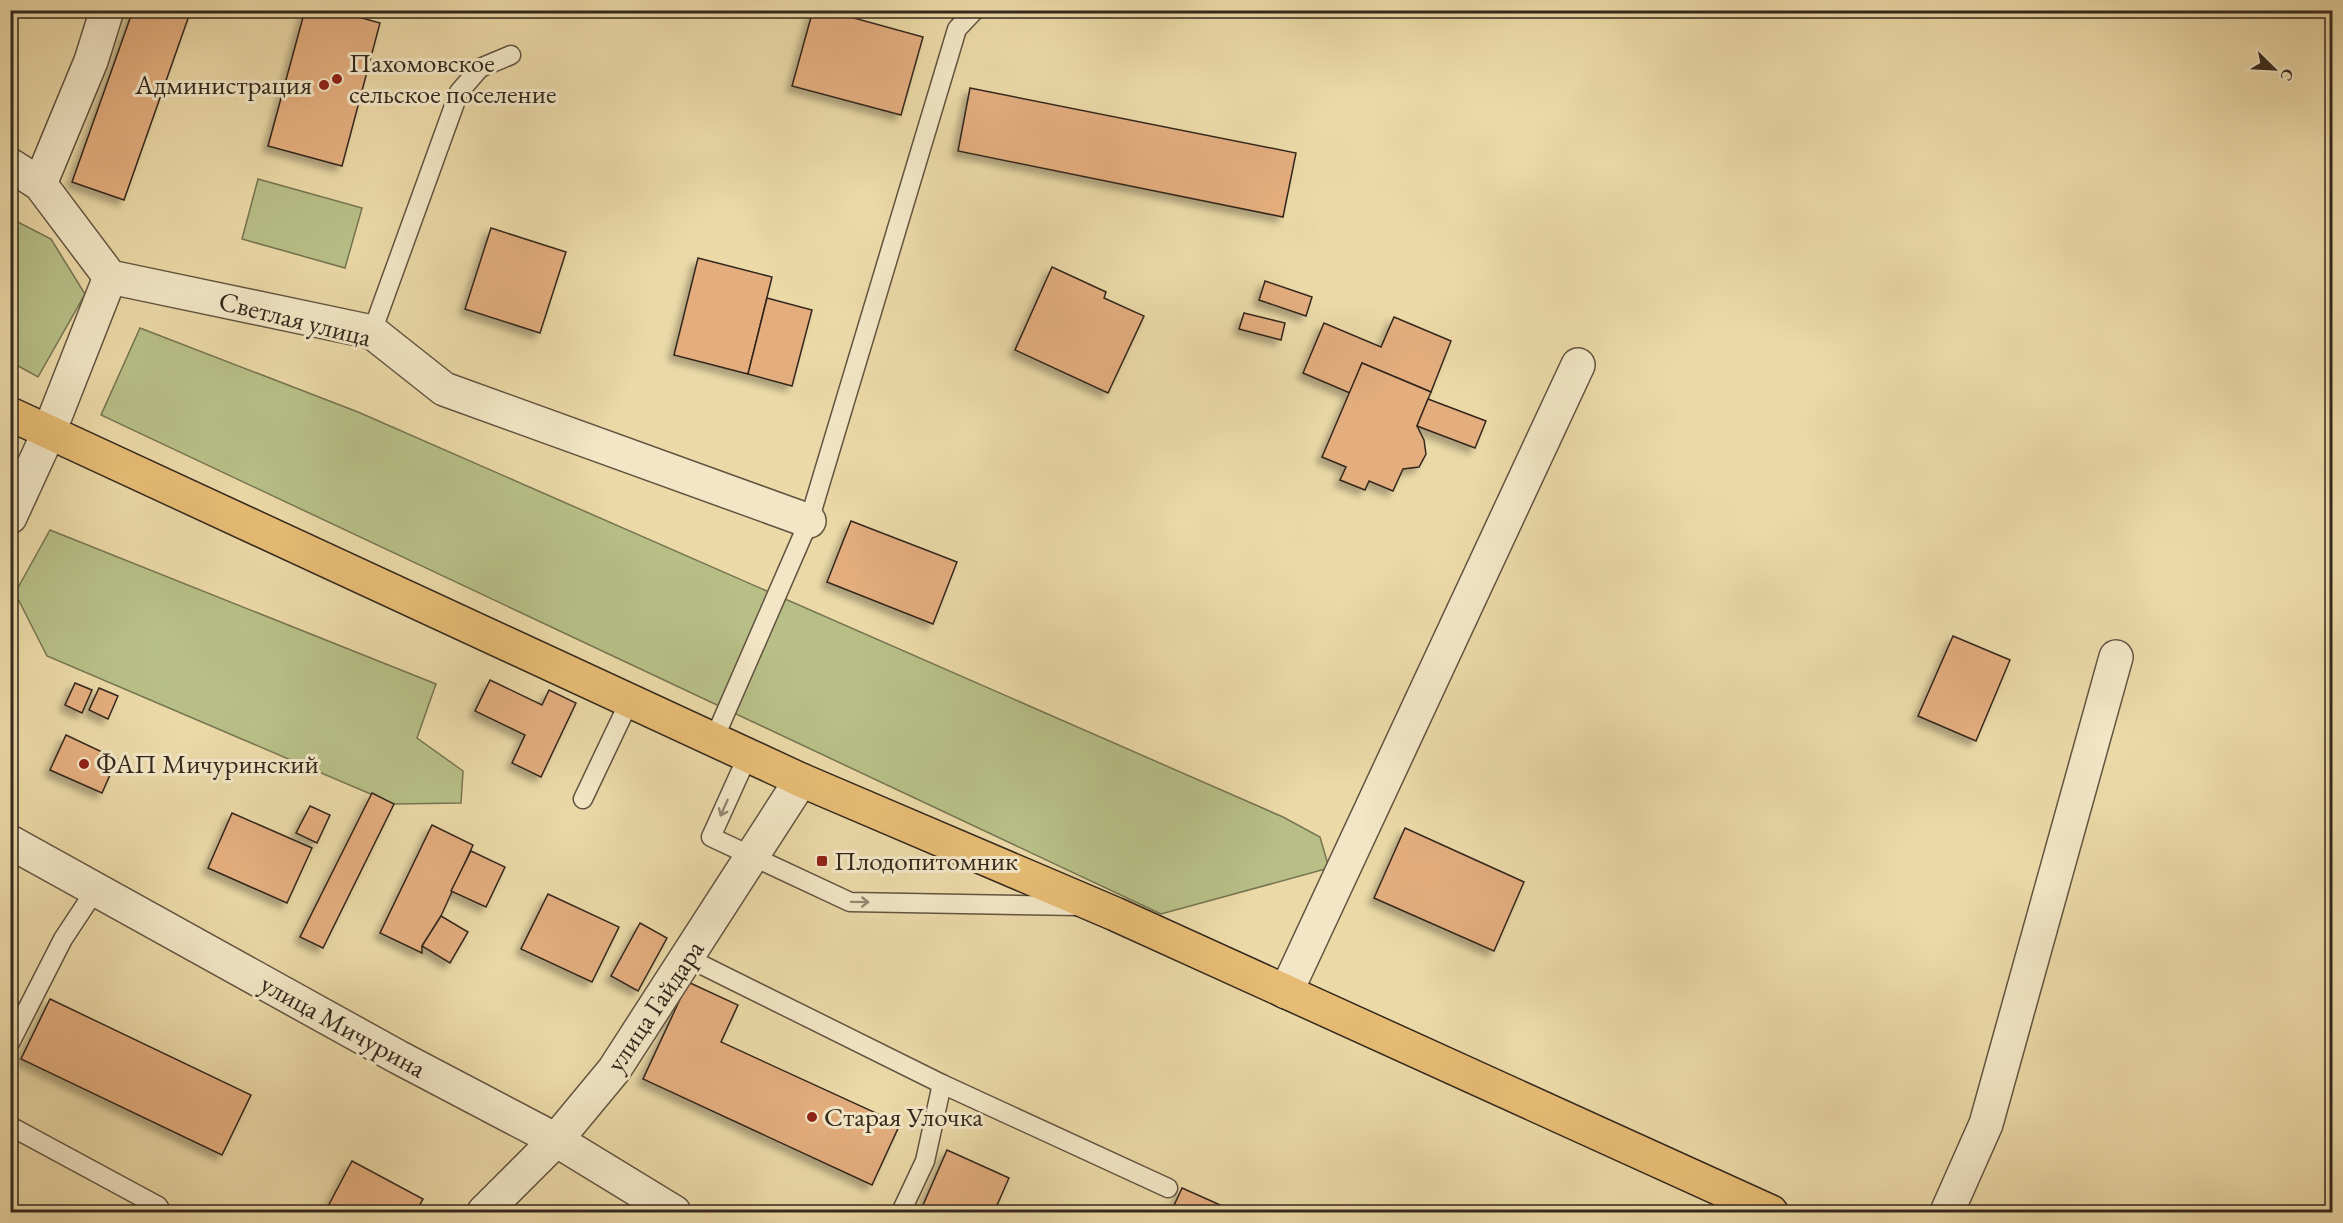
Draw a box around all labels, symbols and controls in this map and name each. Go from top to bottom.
north arrow [2244,39,2304,99]
place label: Пахомовское сельское поселение [349,45,556,111]
text: С [2275,65,2299,84]
place label: Администрация [134,67,312,102]
marker: Пахомовское сельское поселение [330,72,344,86]
marker: Администрация [317,78,331,92]
street label: Светлая улица [215,283,375,354]
place label: ФАП Мичуринский [96,746,319,781]
marker: ФАП Мичуринский [77,757,91,771]
one-way arrow [718,799,729,817]
place label: Плодопитомник [834,843,1018,878]
marker: Плодопитомник [815,854,829,868]
one-way arrow [850,896,870,908]
street label: улица Гайдара [598,933,712,1078]
street label: улица Мичурина [254,966,432,1086]
place label: Старая Улочка [824,1099,983,1134]
marker: Старая Улочка [805,1110,819,1124]

